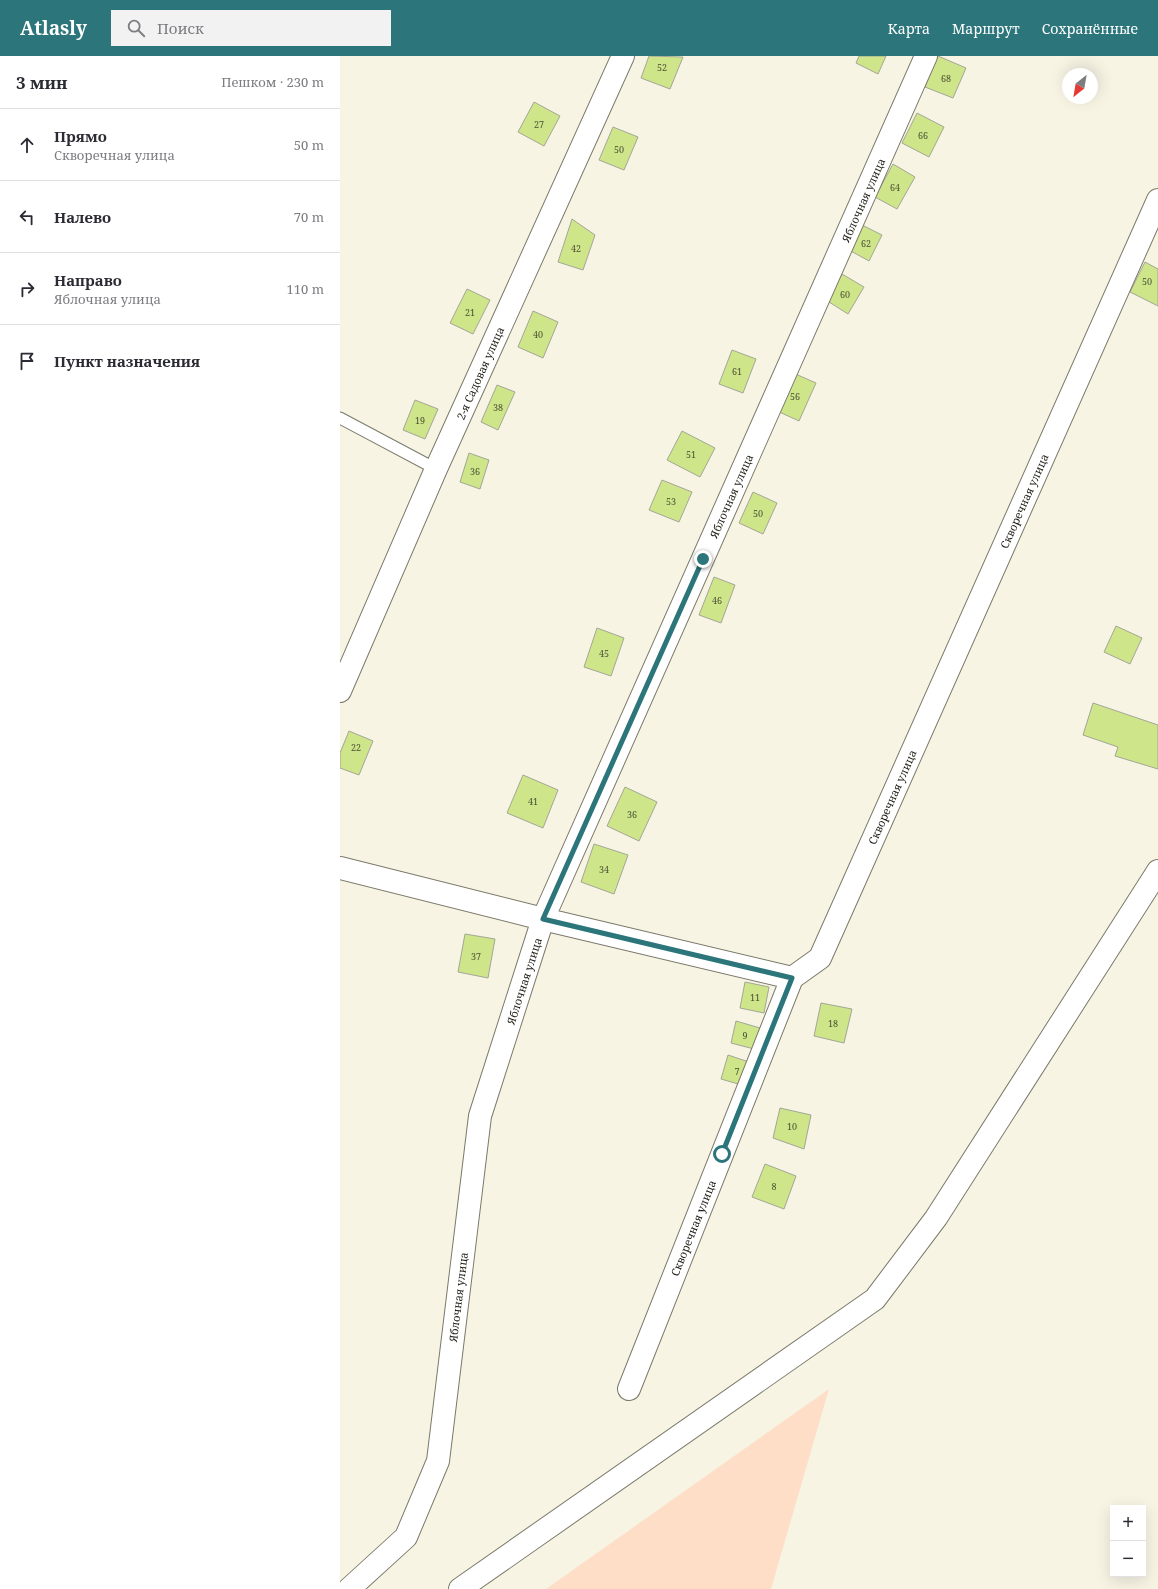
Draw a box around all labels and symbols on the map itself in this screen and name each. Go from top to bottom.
house number: 52 [657,61,667,74]
north arrow [1062,68,1098,104]
house number: 68 [941,72,951,85]
house number: 27 [534,118,544,131]
house number: 66 [918,129,928,142]
house number: 50 [614,143,624,156]
street label: Яблочная улица [837,156,888,245]
house number: 64 [890,181,900,194]
house number: 62 [861,237,871,250]
house number: 42 [571,242,581,255]
house number: 50 [1142,275,1152,288]
house number: 60 [840,288,850,301]
house number: 21 [465,306,475,319]
street label: 2-я Садовая улица [453,324,507,422]
house number: 40 [533,328,543,341]
house number: 61 [732,365,742,378]
house number: 56 [790,390,800,403]
house number: 38 [493,401,503,414]
house number: 19 [415,414,425,427]
house number: 51 [686,448,696,461]
street label: Скворечная улица [996,451,1052,551]
street label: Яблочная улица [705,452,756,541]
house number: 36 [470,465,480,478]
house number: 53 [666,495,676,508]
house number: 50 [753,507,763,520]
route end [694,550,712,568]
house number: 46 [712,594,722,607]
house number: 45 [599,647,609,660]
house number: 22 [351,741,361,754]
street label: Скворечная улица [864,747,920,847]
house number: 41 [528,795,538,808]
house number: 36 [627,808,637,821]
house number: 34 [599,863,609,876]
street label: Яблочная улица [503,936,545,1027]
house number: 37 [471,950,481,963]
house number: 11 [750,991,760,1004]
house number: 18 [828,1017,838,1030]
house number: 9 [742,1029,748,1042]
house number: 7 [734,1065,740,1078]
house number: 10 [787,1120,797,1133]
route start [713,1145,731,1163]
street label: Скворечная улица [667,1178,719,1278]
house number: 8 [771,1180,777,1193]
street label: Яблочная улица [445,1251,471,1344]

